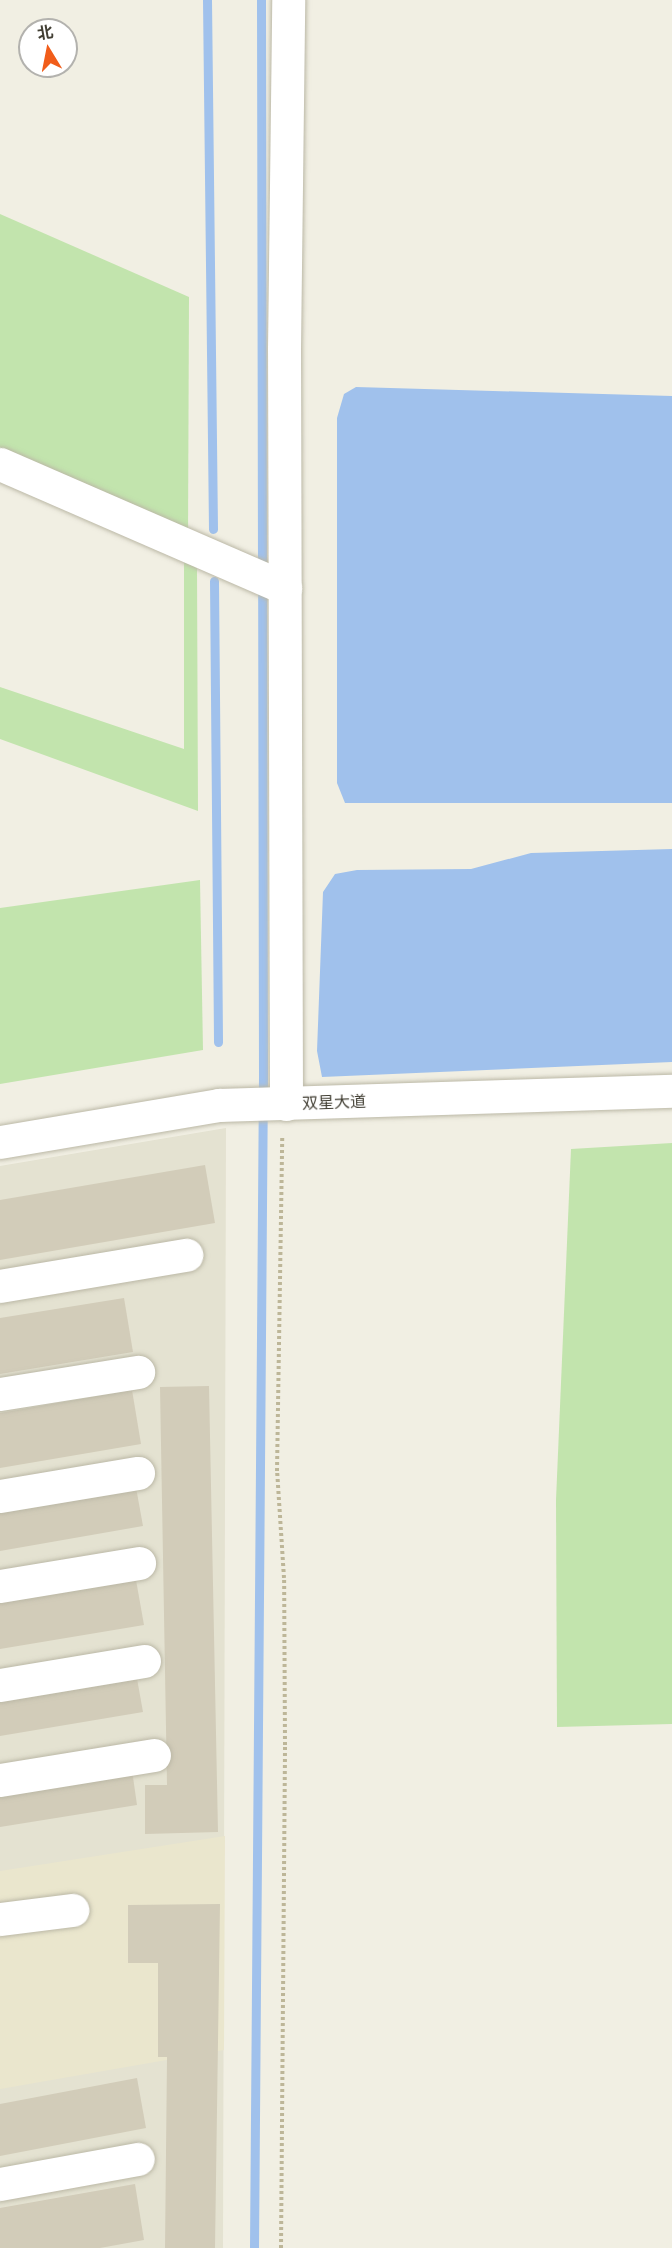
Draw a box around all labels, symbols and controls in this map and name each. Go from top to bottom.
north arrow [18,18,78,78]
text: 北 [36,22,55,42]
street label: 双星大道 [302,1091,366,1113]

